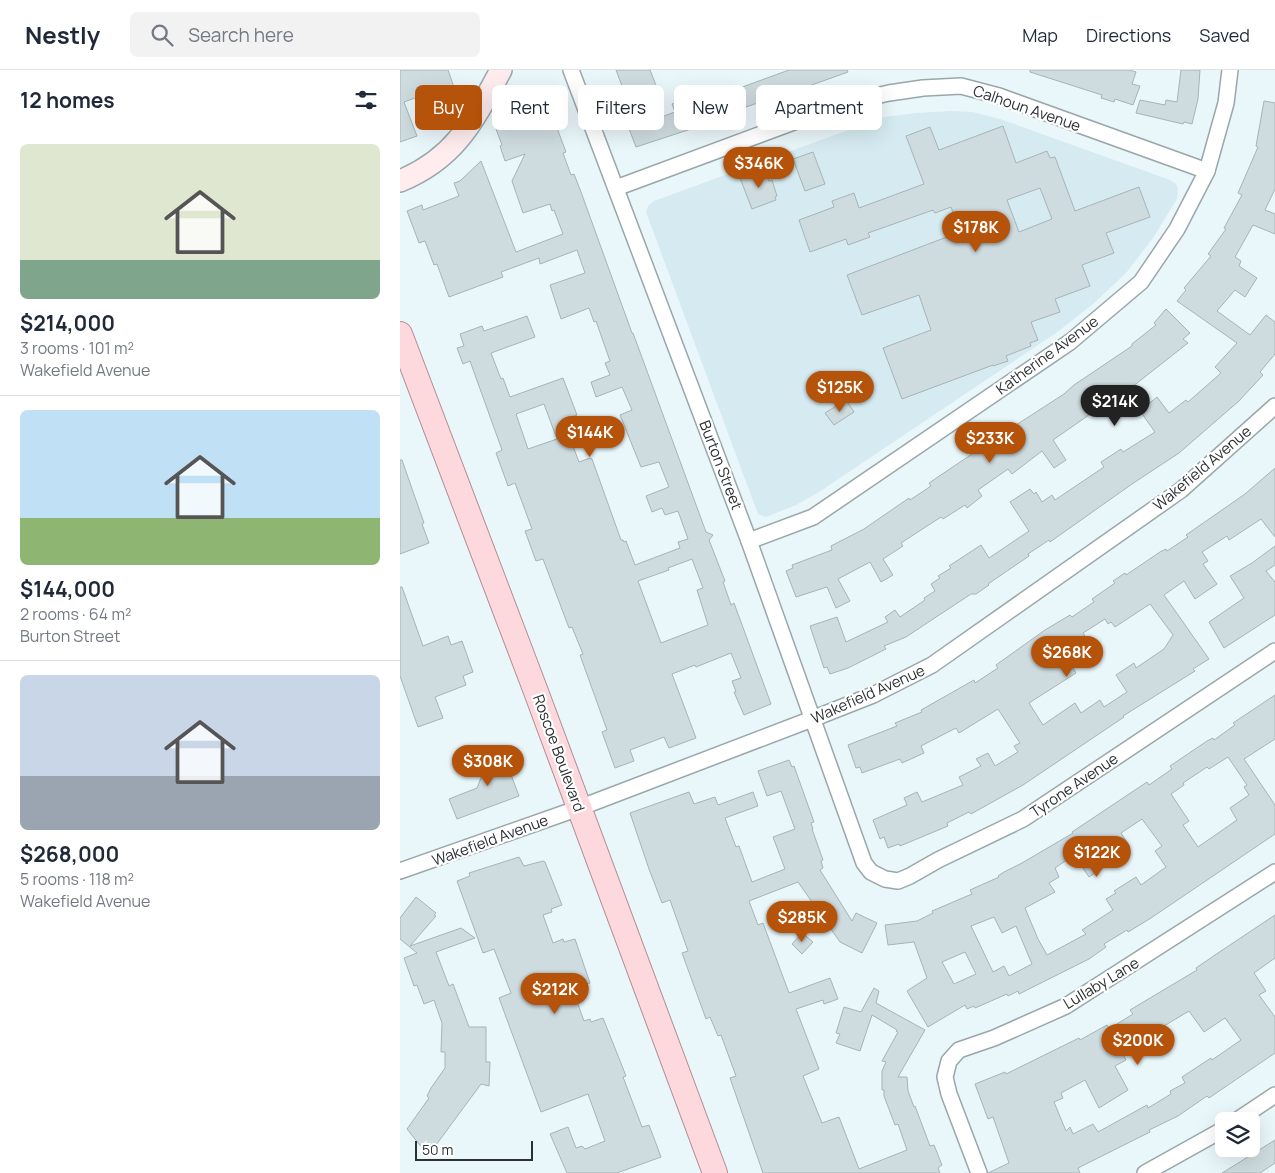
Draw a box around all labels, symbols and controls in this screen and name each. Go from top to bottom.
search box [130,12,480,57]
text: Nestly [25,18,100,51]
icon: search [148,21,176,49]
text: Search here [188,22,294,48]
text: Map [1022,23,1058,47]
text: Directions [1086,23,1171,47]
text: Saved [1199,23,1250,47]
street label: Calhoun Avenue [970,80,1084,136]
chip: Buy [415,85,482,130]
chip: Rent [492,85,568,130]
chip: Filters [578,85,664,130]
chip: New [674,85,746,130]
chip: Apartment [756,85,882,130]
text: 12 homes [20,86,115,114]
icon: filters [352,86,380,114]
pin: $346K [724,146,794,189]
text: $346K [734,152,784,174]
icon: home [155,177,245,267]
pin: $178K [941,210,1011,253]
text: $178K [953,216,999,238]
text: $214,000 [20,309,115,337]
street label: Katherine Avenue [992,311,1103,399]
text: 3 rooms · 101 m² [20,337,134,359]
text: Wakefield Avenue [20,359,150,381]
pin: $125K [805,370,875,413]
text: $125K [817,376,863,398]
pin: $214K [1080,384,1150,427]
text: $214K [1092,390,1138,412]
pin: $144K [555,416,625,458]
street label: Burton Street [694,417,748,513]
text: $144K [567,421,613,443]
street label: Wakefield Avenue [1148,421,1256,515]
pin: $233K [955,422,1025,464]
text: $233K [966,427,1014,449]
icon: home [155,442,245,532]
text: $144,000 [20,575,115,603]
text: 2 rooms · 64 m² [20,603,131,625]
text: Burton Street [20,625,120,647]
pin: $268K [1032,636,1102,678]
text: $268K [1042,641,1092,663]
street label: Wakefield Avenue [808,659,928,728]
street label: Roscoe Boulevard [528,691,590,815]
icon: home [155,707,245,797]
pin: $308K [453,744,523,787]
street label: Tyrone Avenue [1026,748,1122,822]
text: $308K [463,750,513,772]
street label: Wakefield Avenue [429,809,551,871]
pin: $122K [1062,836,1132,878]
text: $268,000 [20,840,119,868]
text: $122K [1074,841,1120,863]
text: 5 rooms · 118 m² [20,868,134,890]
text: Wakefield Avenue [20,890,150,912]
pin: $285K [767,900,837,943]
text: $285K [777,906,827,928]
street label: Lullaby Lane [1059,952,1143,1014]
pin: $212K [520,972,590,1015]
text: $212K [532,978,578,1000]
pin: $200K [1103,1024,1173,1066]
text: $200K [1113,1029,1163,1051]
map controls [1215,1112,1260,1157]
button: layers [1215,1112,1260,1157]
scale bar [415,1138,532,1161]
text: 50 m [422,1140,453,1159]

